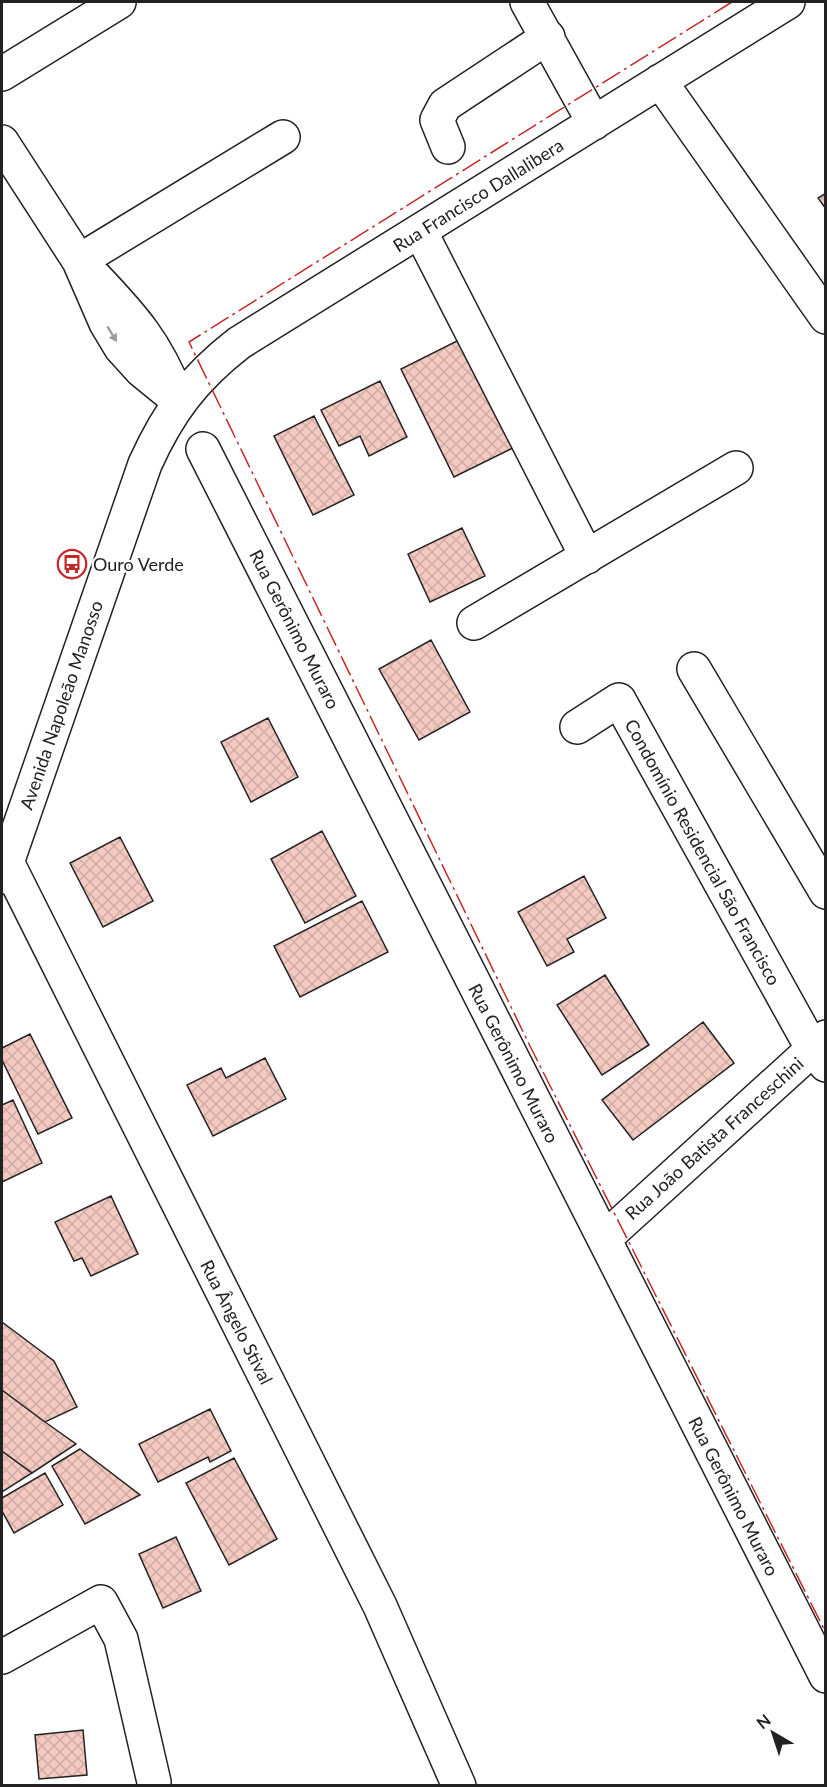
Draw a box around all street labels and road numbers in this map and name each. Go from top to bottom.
street label: Rua Francisco Dallalibera [389,134,567,256]
street label: Rua Gerônimo Muraro [245,546,345,712]
street label: Avenida Napoleão Manosso [15,598,107,812]
street label: Condomínio Residencial São Francisco [620,715,786,989]
street label: Rua Gerônimo Muraro [464,980,564,1146]
street label: Rua João Batista Franceschini [620,1052,808,1224]
street label: Rua Ângelo Stival [196,1256,278,1388]
street label: Rua Gerônimo Muraro [684,1413,784,1579]

